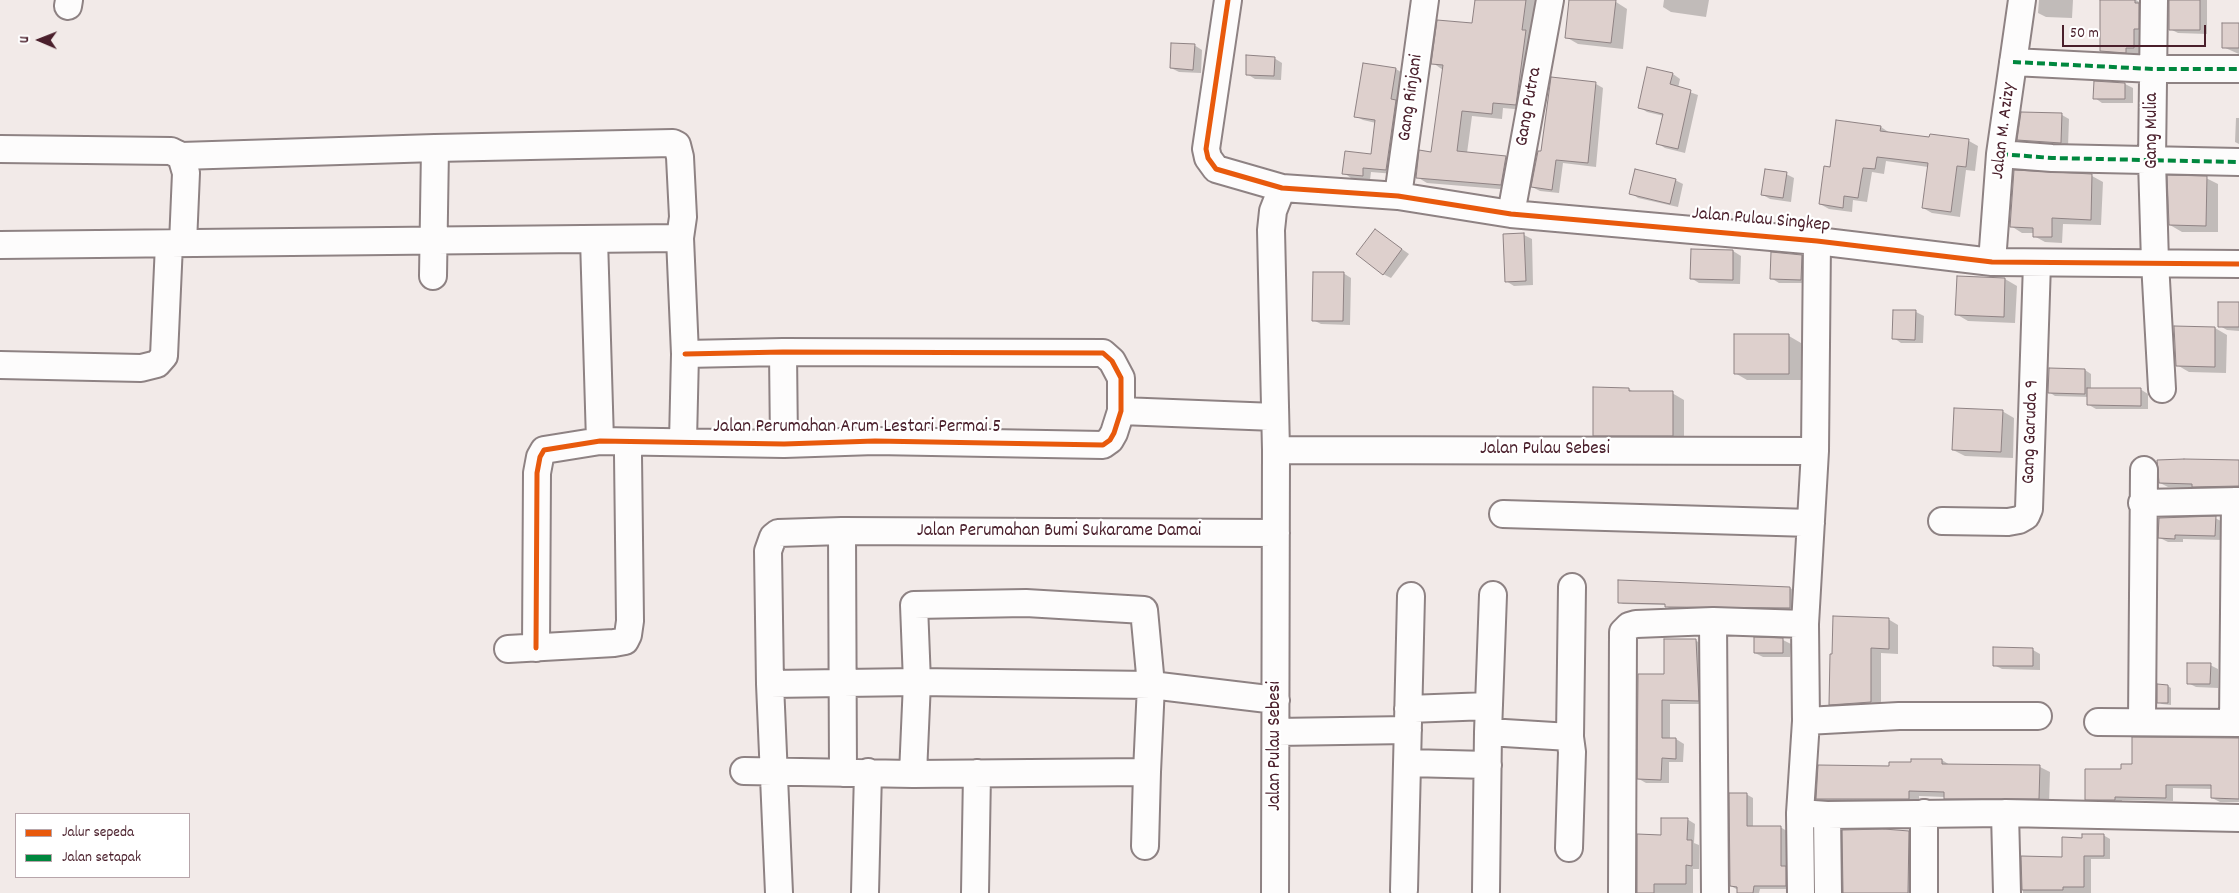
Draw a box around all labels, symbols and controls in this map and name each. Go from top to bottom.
north arrow [15,15,65,65]
scale bar [2064,15,2208,47]
text: 50 m [2070,23,2099,45]
text: U [15,36,35,43]
street label: Gang Rinjani [1395,53,1429,143]
street label: Gang Putra [1512,66,1548,148]
street label: Jalan M. Azizy [1988,81,2022,181]
street label: Gang Mulia [2142,93,2164,169]
street label: Jalan Pulau Singkep [1691,204,1831,238]
street label: Gang Garuda 9 [2019,379,2045,485]
street label: Jalan Perumahan Arum Lestari Permai 5 [713,417,1001,439]
street label: Jalan Pulau Sebesi [1480,439,1610,461]
street label: Jalan Perumahan Bumi Sukarame Damai [917,521,1201,543]
street label: Jalan Pulau Sebesi [1265,681,1287,811]
legend [15,813,190,878]
text: Jalur sepeda [62,822,134,844]
text: Jalan setapak [62,847,141,869]

